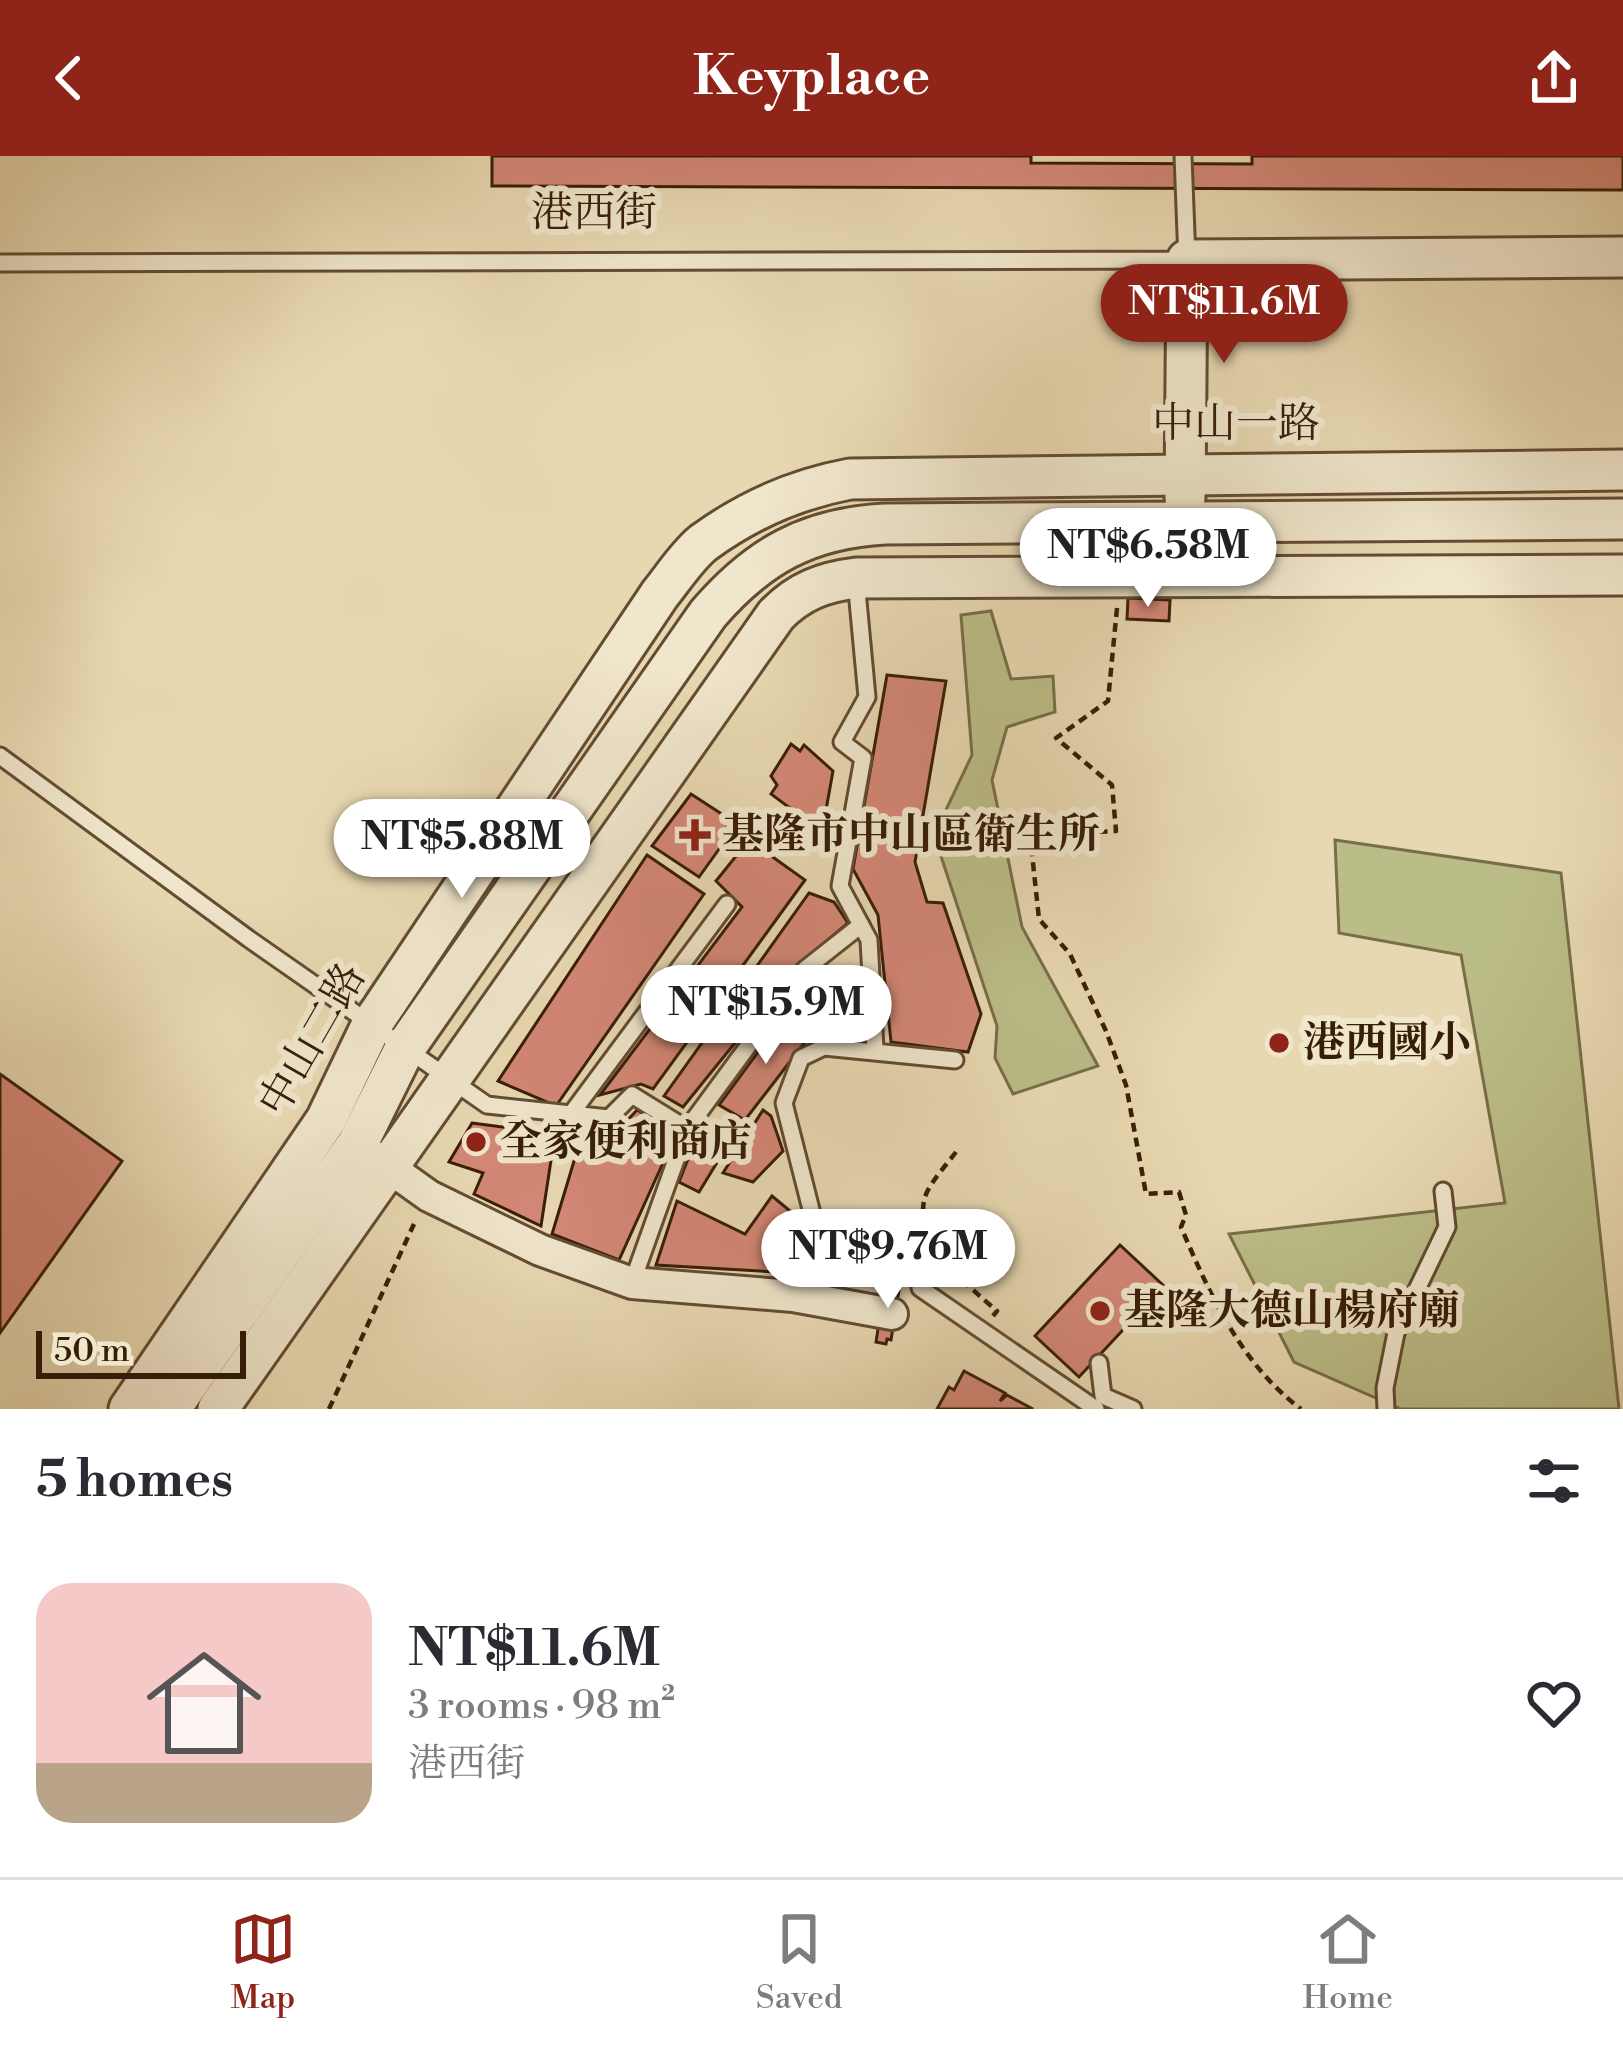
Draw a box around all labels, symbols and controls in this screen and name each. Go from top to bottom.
text: Keyplace [693,44,930,112]
icon: back [36,45,102,111]
icon: share [1521,45,1587,111]
street label: 港西街 [531,187,657,240]
pin: NT$11.6M [1100,264,1348,366]
text: NT$11.6M [1128,278,1320,327]
street label: 中山一路 [1152,398,1320,451]
pin: NT$6.58M [1024,508,1272,610]
text: NT$6.58M [1047,522,1249,571]
pin: NT$5.88M [338,799,586,901]
place label: 基隆市中山區衛生所 [722,809,1100,862]
text: NT$5.88M [361,813,563,862]
marker: 基隆市中山區衛生所 [679,819,711,851]
street label: 中山二路 [248,954,378,1126]
pin: NT$15.9M [642,965,890,1067]
text: NT$15.9M [668,979,864,1028]
place label: 港西國小 [1303,1017,1471,1070]
marker: 港西國小 [1266,1030,1292,1056]
place label: 全家便利商店 [500,1116,752,1169]
marker: 全家便利商店 [463,1129,489,1155]
pin: NT$9.76M [764,1209,1012,1311]
text: NT$9.76M [788,1223,988,1272]
place label: 基隆大德山楊府廟 [1124,1285,1460,1338]
marker: 基隆大德山楊府廟 [1087,1298,1113,1324]
scale bar [36,1325,246,1378]
text: 50 m [54,1331,130,1372]
icon: filters [1521,1448,1587,1514]
text: 5 homes [36,1449,233,1513]
text: NT$11.6M [408,1618,660,1682]
icon: home [132,1631,276,1775]
icon: heart [1521,1670,1587,1736]
text: 3 rooms · 98 m² [408,1682,675,1731]
text: 港西街 [408,1740,525,1789]
tab: Map [230,1906,296,2019]
tab: Saved [756,1906,843,2019]
tab: Home [1302,1906,1393,2019]

